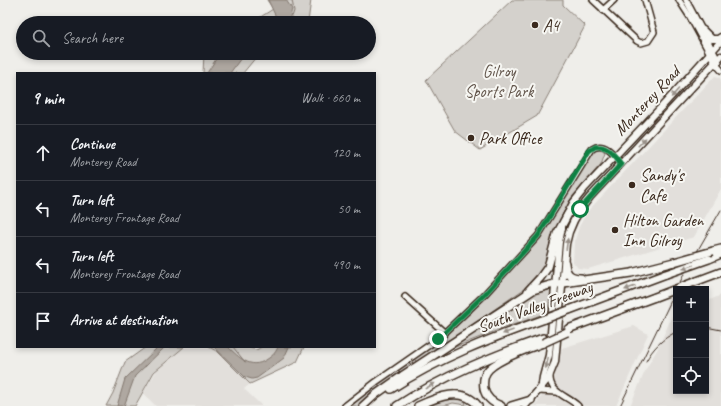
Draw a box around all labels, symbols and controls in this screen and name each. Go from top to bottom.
place label: A4 [543,15,562,36]
search box [16,16,376,60]
marker: A4 [530,20,540,30]
icon: search [30,27,52,49]
text: Search here [62,29,123,48]
street label: Monterey Road [610,60,687,140]
park label: Gilroy Sports Park [465,61,535,102]
one-way arrow [670,87,679,98]
text: 9 min [32,88,64,109]
text: Walk · 660 m [301,90,360,106]
place label: Park Office [479,128,543,149]
marker: Park Office [466,133,476,143]
text: Continue [70,135,115,154]
one-way arrow [638,137,647,147]
icon: ahead [32,142,54,164]
text: 120 m [332,145,360,161]
text: Monterey Road [70,154,137,170]
place label: Sandy's Cafe [640,165,686,206]
marker: Sandy's Cafe [627,180,637,190]
text: Turn left [70,191,113,210]
icon: left [32,198,54,220]
route start [571,200,589,218]
text: 50 m [338,201,360,217]
text: Monterey Frontage Road [70,210,179,226]
place label: Hilton Garden Inn Gilroy [623,210,705,251]
marker: Hilton Garden Inn Gilroy [610,225,620,235]
one-way arrow [563,238,570,250]
text: Turn left [70,247,113,266]
icon: left [32,254,54,276]
text: 490 m [332,257,360,273]
one-way arrow [681,264,693,270]
text: Monterey Frontage Road [70,266,179,282]
street label: South Valley Freeway [475,276,596,337]
one-way arrow [623,285,635,291]
map controls [673,286,709,394]
button: + [673,286,709,322]
icon: arrive [32,310,54,332]
text: Arrive at destination [70,311,177,330]
button: − [673,322,709,358]
route end [429,330,447,348]
one-way arrow [502,330,514,336]
one-way arrow [544,357,550,369]
button: locate [673,358,709,394]
one-way arrow [424,382,436,389]

